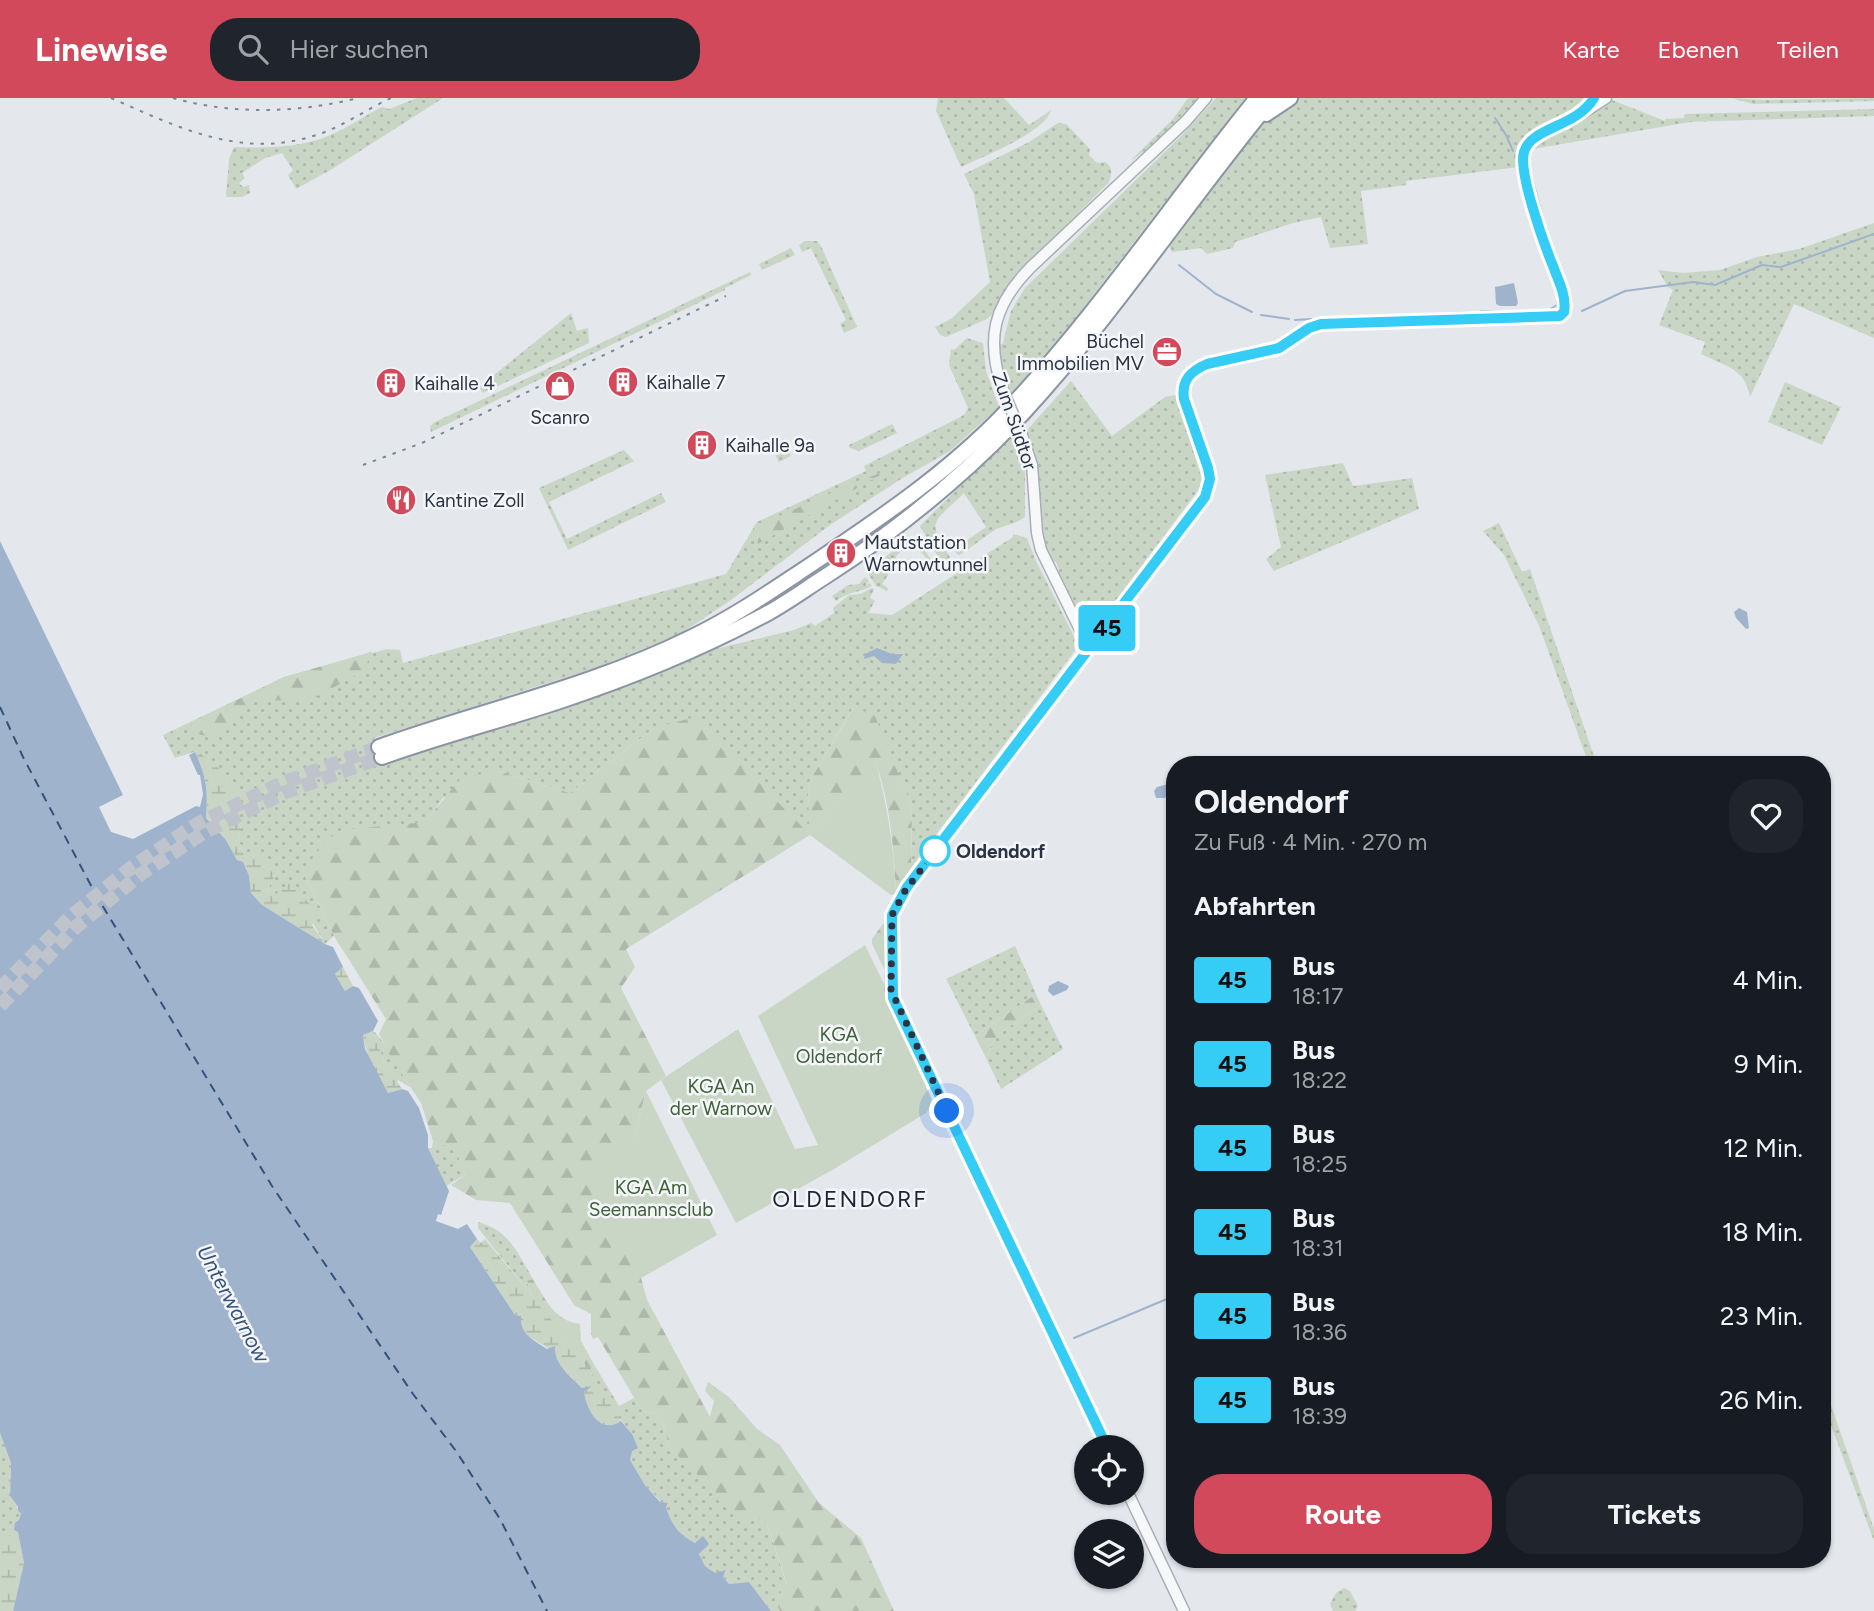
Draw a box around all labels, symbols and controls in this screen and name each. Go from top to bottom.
search box [210,18,700,81]
text: Linewise [35,30,168,69]
icon: search [234,30,272,68]
text: Hier suchen [290,33,428,65]
text: Karte [1563,35,1620,64]
text: Ebenen [1658,35,1739,64]
text: Teilen [1777,35,1839,64]
place label: Büchel Immobilien MV [1016,330,1144,375]
office icon: Büchel Immobilien MV [1150,335,1184,369]
building icon: Kaihalle 7 [606,365,640,399]
building icon: Kaihalle 4 [374,366,408,400]
shop icon: Scanro [543,369,577,403]
street label: Zum Südtor [987,369,1042,473]
place label: Kaihalle 7 [646,371,725,394]
place label: Kaihalle 4 [414,372,495,395]
place label: Scanro [530,406,590,429]
building icon: Kaihalle 9a [685,428,719,462]
place label: Kaihalle 9a [725,434,815,457]
restaurant icon: Kantine Zoll [384,483,418,517]
place label: Kantine Zoll [424,489,525,512]
place label: Mautstation Warnowtunnel [864,531,987,576]
building icon: Mautstation Warnowtunnel [824,536,858,570]
line badge: 45 [1076,605,1138,651]
text: 45 [1092,613,1122,642]
button: heart [1729,779,1803,853]
text: Oldendorf [1194,782,1349,821]
text: Zu Fuß · 4 Min. · 270 m [1194,828,1427,856]
marker: Oldendorf [920,836,950,866]
place label: Oldendorf [956,840,1046,863]
text: Abfahrten [1194,890,1316,922]
text: Bus [1292,950,1335,982]
text: 4 Min. [1732,964,1803,996]
text: 45 [1218,965,1247,994]
text: 18:17 [1292,982,1343,1010]
park label: KGA Oldendorf [796,1023,882,1068]
text: Bus [1292,1034,1335,1066]
text: 9 Min. [1734,1048,1803,1080]
text: 45 [1218,1049,1247,1078]
text: 18:22 [1292,1066,1347,1094]
park label: KGA An der Warnow [670,1075,772,1120]
your location [929,1093,964,1128]
text: Bus [1292,1118,1335,1150]
text: 12 Min. [1723,1132,1803,1164]
text: 45 [1218,1133,1247,1162]
text: 18:25 [1292,1150,1348,1178]
park label: KGA Am Seemannsclub [589,1176,713,1221]
district label: OLDENDORF [772,1185,928,1213]
text: Bus [1292,1202,1335,1234]
text: 18 Min. [1722,1216,1803,1248]
text: 45 [1218,1217,1247,1246]
text: 18:31 [1292,1234,1343,1262]
water label: Unterwarnow [192,1241,275,1368]
text: Bus [1292,1286,1335,1318]
text: 23 Min. [1720,1300,1803,1332]
text: 45 [1218,1301,1247,1330]
text: 18:36 [1292,1318,1347,1346]
text: Bus [1292,1370,1335,1402]
text: 26 Min. [1719,1384,1803,1416]
text: 45 [1218,1385,1247,1414]
text: 18:39 [1292,1402,1347,1430]
map controls [1074,1435,1144,1589]
button: locate [1074,1435,1144,1505]
button: Route [1194,1474,1492,1554]
button: Tickets [1506,1474,1803,1554]
button: layers [1074,1519,1144,1589]

